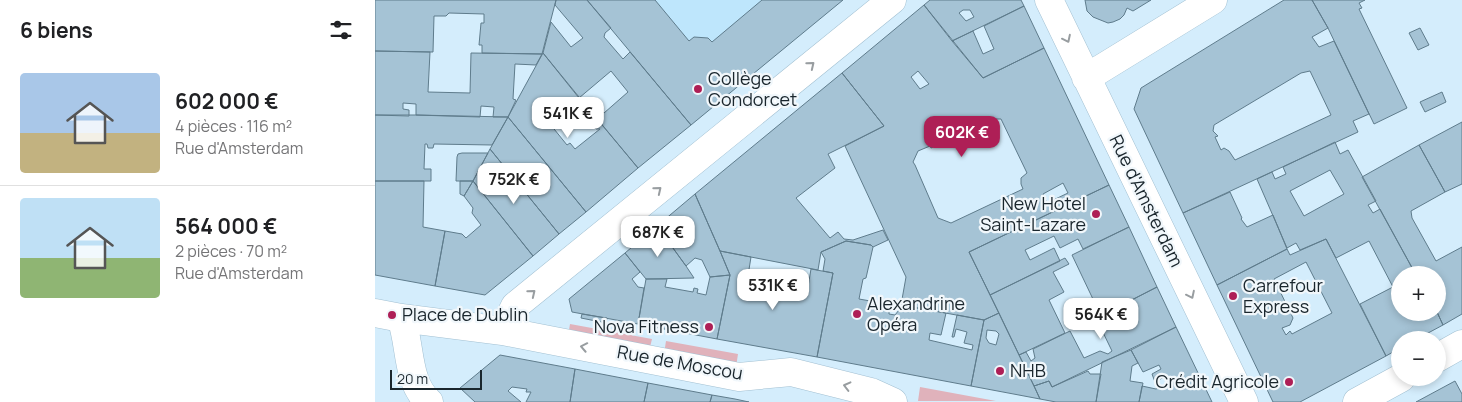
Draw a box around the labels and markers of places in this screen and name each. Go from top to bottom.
place label: Collège Condorcet [708,66,797,111]
marker: Collège Condorcet [692,83,704,95]
pin: 541K € [527,96,609,139]
pin: 602K € [921,116,1003,158]
pin: 752K € [473,162,555,205]
place label: New Hotel Saint-Lazare [980,191,1086,236]
marker: New Hotel Saint-Lazare [1090,208,1102,220]
pin: 687K € [617,216,699,258]
pin: 531K € [732,268,814,311]
place label: Carrefour Express [1243,273,1324,318]
marker: Carrefour Express [1227,290,1239,302]
place label: Alexandrine Opéra [867,291,965,336]
pin: 564K € [1060,298,1142,340]
place label: Place de Dublin [402,302,528,326]
marker: Alexandrine Opéra [851,308,863,320]
marker: Place de Dublin [386,309,398,321]
place label: Nova Fitness [594,314,699,338]
marker: Nova Fitness [703,321,715,333]
place label: NHB [1010,358,1046,382]
marker: NHB [994,365,1006,377]
place label: Crédit Agricole [1156,369,1279,393]
marker: Crédit Agricole [1283,376,1295,388]

